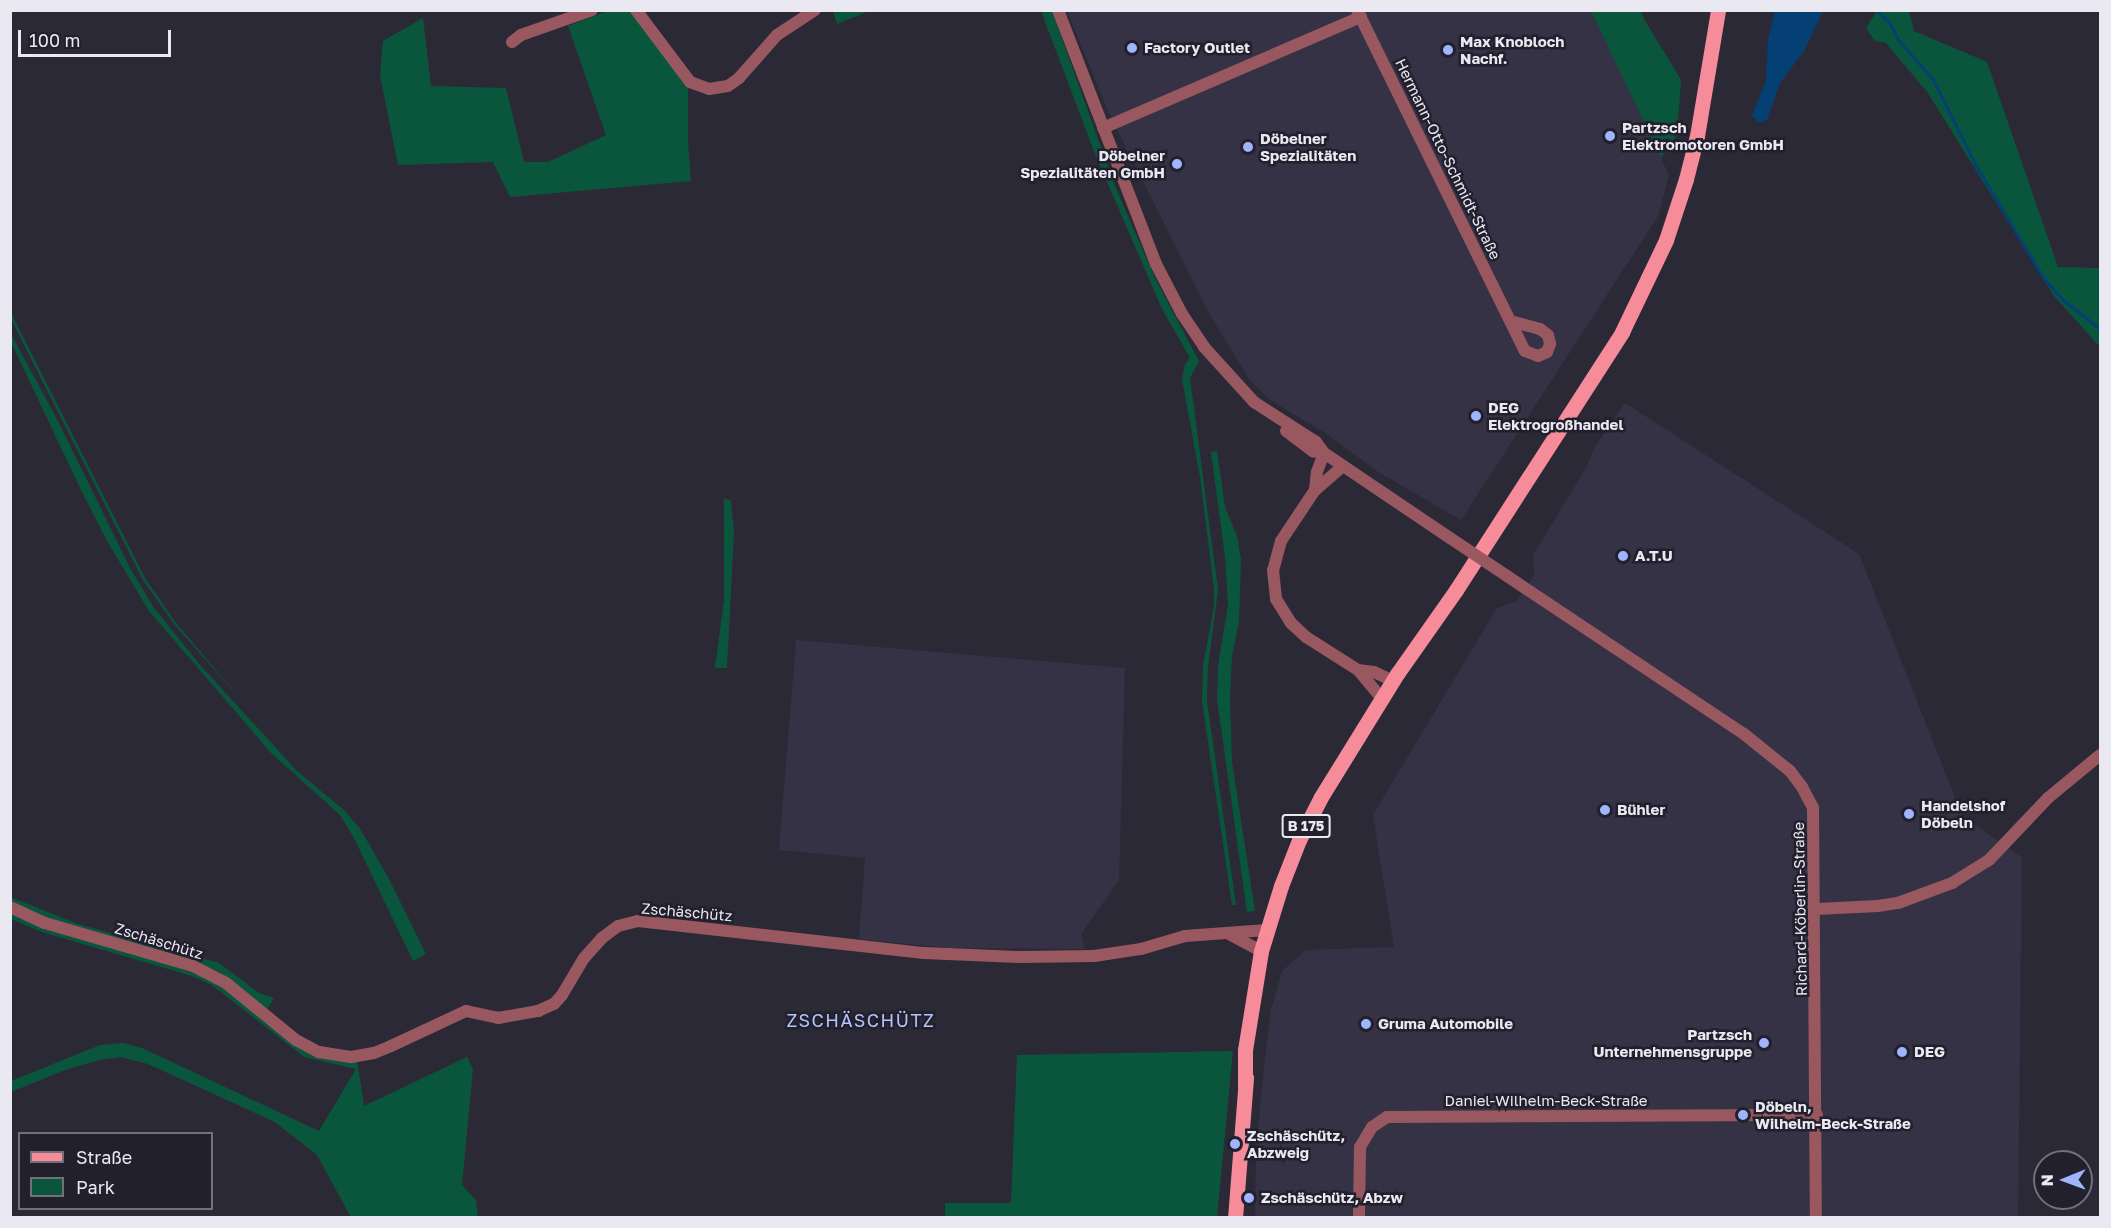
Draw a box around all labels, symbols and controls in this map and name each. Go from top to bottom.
scale bar [21,18,174,56]
text: 100 m [29,29,80,51]
place label: Max Knobloch Nachf. [1460,32,1564,67]
place label: Factory Outlet [1144,39,1250,57]
marker: Factory Outlet [1125,41,1139,55]
marker: Max Knobloch Nachf. [1441,43,1455,57]
street label: Hermann-Otto-Schmidt-Straße [1391,56,1505,262]
place label: Partzsch Elektromotoren GmbH [1622,118,1784,153]
place label: Döbelner Spezialitäten [1260,129,1356,164]
marker: Partzsch Elektromotoren GmbH [1603,129,1617,143]
marker: Döbelner Spezialitäten [1241,140,1255,154]
place label: Döbelner Spezialitäten GmbH [1020,146,1165,181]
marker: Döbelner Spezialitäten GmbH [1170,157,1184,171]
place label: DEG Elektrogroßhandel [1488,398,1623,433]
marker: DEG Elektrogroßhandel [1469,409,1483,423]
place label: A.T.U [1635,547,1673,565]
marker: A.T.U [1616,549,1630,563]
place label: Handelshof Döbeln [1921,796,2005,831]
place label: Bühler [1617,801,1665,819]
marker: Bühler [1598,803,1612,817]
marker: Handelshof Döbeln [1902,807,1916,821]
road number: B 175 [1280,815,1332,837]
street label: Richard-Köberlin-Straße [1789,822,1811,996]
street label: Zschäschütz [641,899,733,925]
street label: Zschäschütz [113,919,205,963]
district label: ZSCHÄSCHÜTZ [787,1009,935,1031]
place label: Gruma Automobile [1378,1015,1513,1033]
marker: Gruma Automobile [1359,1017,1373,1031]
place label: Partzsch Unternehmensgruppe [1594,1025,1752,1060]
marker: Partzsch Unternehmensgruppe [1757,1036,1771,1050]
place label: DEG [1914,1043,1945,1061]
marker: DEG [1895,1045,1909,1059]
street label: Daniel-Wilhelm-Beck-Straße [1444,1092,1648,1110]
place label: Döbeln, Wilhelm-Beck-Straße [1755,1097,1911,1132]
marker: Döbeln, Wilhelm-Beck-Straße [1736,1108,1750,1122]
place label: Zschäschütz, Abzweig [1247,1126,1345,1161]
legend [18,1132,213,1210]
marker: Zschäschütz, Abzweig [1228,1137,1242,1151]
text: Straße [76,1146,132,1168]
north arrow [2033,1150,2093,1210]
text: N [2037,1174,2057,1187]
text: Park [76,1176,115,1198]
place label: Zschäschütz, Abzw [1261,1189,1403,1207]
marker: Zschäschütz, Abzw [1242,1191,1256,1205]

